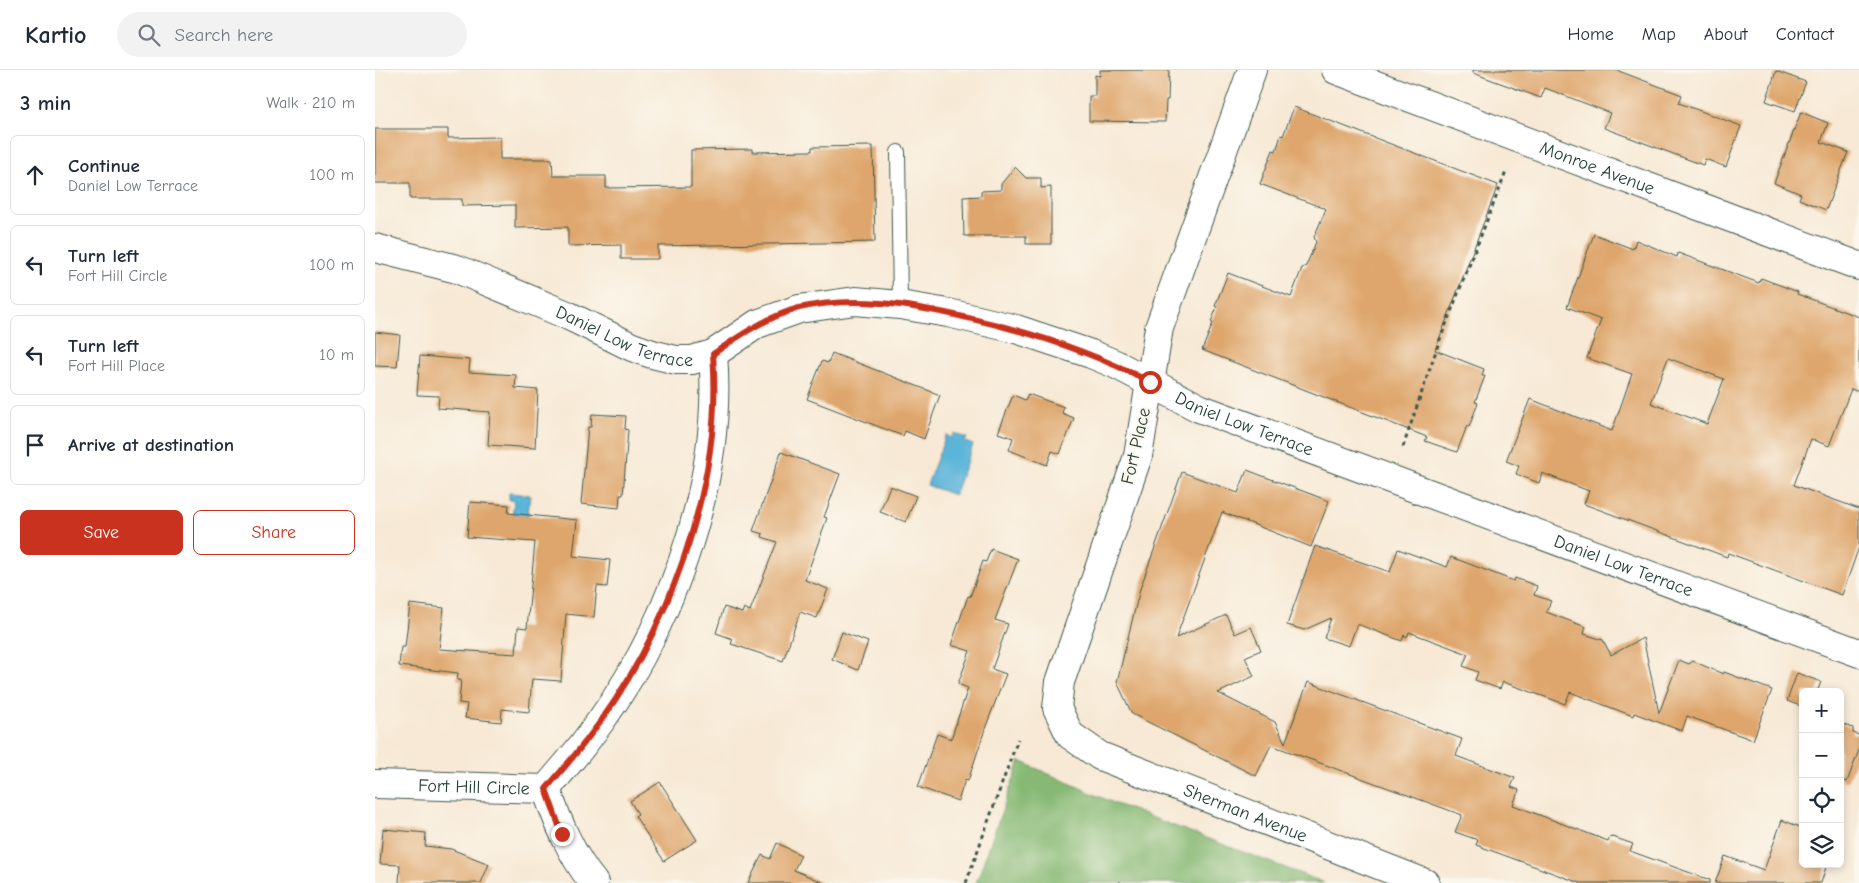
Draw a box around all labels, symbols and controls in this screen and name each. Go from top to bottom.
search box [117,12,467,57]
text: Kartio [25,21,87,49]
icon: search [135,21,163,49]
text: Search here [175,24,273,46]
text: Home [1567,24,1614,45]
text: Map [1642,24,1676,45]
text: About [1704,24,1748,45]
text: Contact [1776,24,1834,45]
text: 3 min [20,91,71,115]
text: Walk · 210 m [266,94,355,112]
street label: Monroe Avenue [1537,137,1658,199]
text: Continue [68,155,140,177]
icon: ahead [21,161,49,189]
text: 100 m [310,166,354,184]
text: Daniel Low Terrace [68,177,198,195]
text: Turn left [68,245,139,267]
icon: left [21,251,49,279]
text: 100 m [310,256,354,274]
text: Fort Hill Circle [68,267,167,285]
street label: Daniel Low Terrace [553,301,693,371]
text: Turn left [68,335,139,357]
icon: left [21,341,49,369]
text: 10 m [319,346,354,364]
text: Fort Hill Place [68,357,165,375]
route start [1139,371,1162,394]
street label: Daniel Low Terrace [1172,387,1316,460]
street label: Fort Place [1117,406,1155,486]
icon: arrive [21,431,49,459]
text: Arrive at destination [68,434,234,456]
button: Save [20,510,183,555]
button: Share [193,510,355,555]
street label: Daniel Low Terrace [1551,530,1696,601]
map controls [1799,688,1844,868]
button: + [1799,688,1844,733]
button: − [1799,733,1844,778]
street label: Fort Hill Circle [418,775,530,799]
button: locate [1799,778,1844,823]
street label: Sherman Avenue [1181,779,1310,846]
route end [551,823,574,846]
button: layers [1799,823,1844,868]

